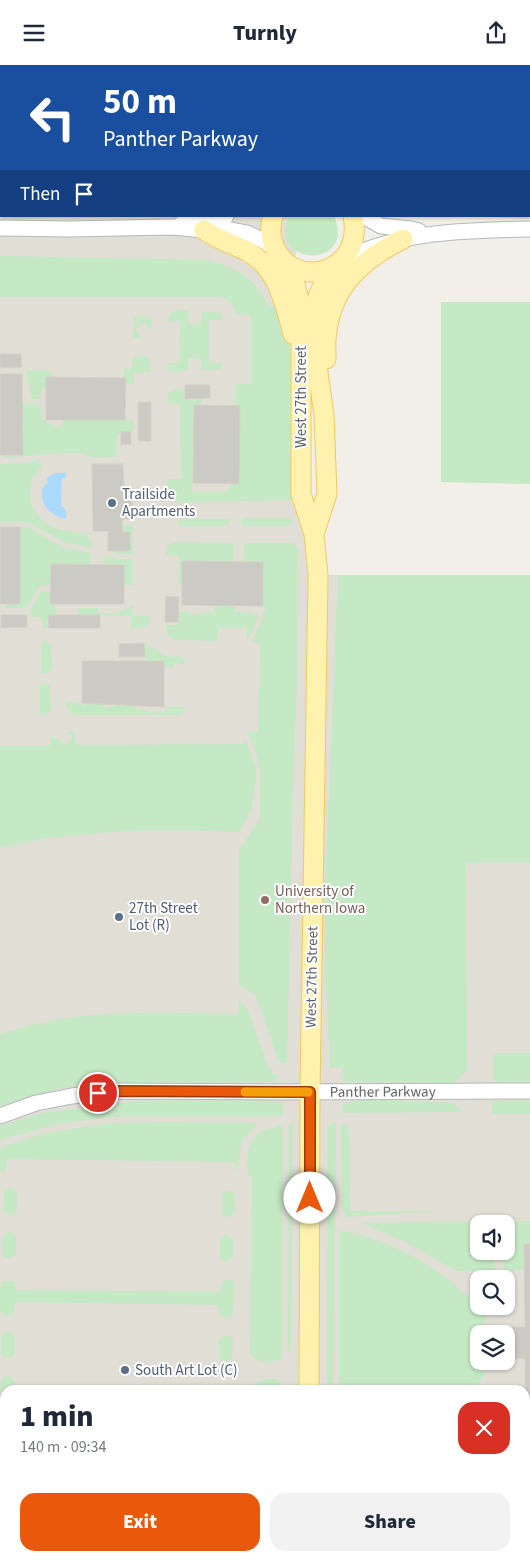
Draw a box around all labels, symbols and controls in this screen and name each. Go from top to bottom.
text: Turnly [233,17,297,49]
icon: menu [20,19,48,47]
icon: share [482,19,510,47]
text: 50 m [103,77,177,127]
icon: left [20,85,85,150]
text: Panther Parkway [103,123,258,155]
icon: arrive [70,180,98,208]
text: Then [20,181,60,208]
street label: West 27th Street [291,346,312,448]
place label: Trailside Apartments [122,484,195,522]
marker: Trailside Apartments [106,497,118,509]
place label: University of Northern Iowa [275,881,365,919]
marker: University of Northern Iowa [259,894,271,906]
place label: 27th Street Lot (R) [129,898,198,936]
marker: 27th Street Lot (R) [113,911,125,923]
street label: West 27th Street [301,926,323,1028]
pin [77,1072,119,1114]
icon: arrive [84,1079,112,1107]
street label: Panther Parkway [330,1081,436,1102]
position arrow [283,1171,335,1223]
map controls [470,1215,515,1370]
button: sound [470,1215,515,1260]
button: search [470,1270,515,1315]
button: layers [470,1325,515,1370]
place label: South Art Lot (C) [135,1360,238,1381]
marker: South Art Lot (C) [119,1364,131,1376]
text: 1 min [20,1395,94,1438]
button: close [458,1402,510,1454]
text: 140 m · 09:34 [20,1436,107,1458]
button: Exit [20,1493,260,1551]
button: Share [270,1493,510,1551]

